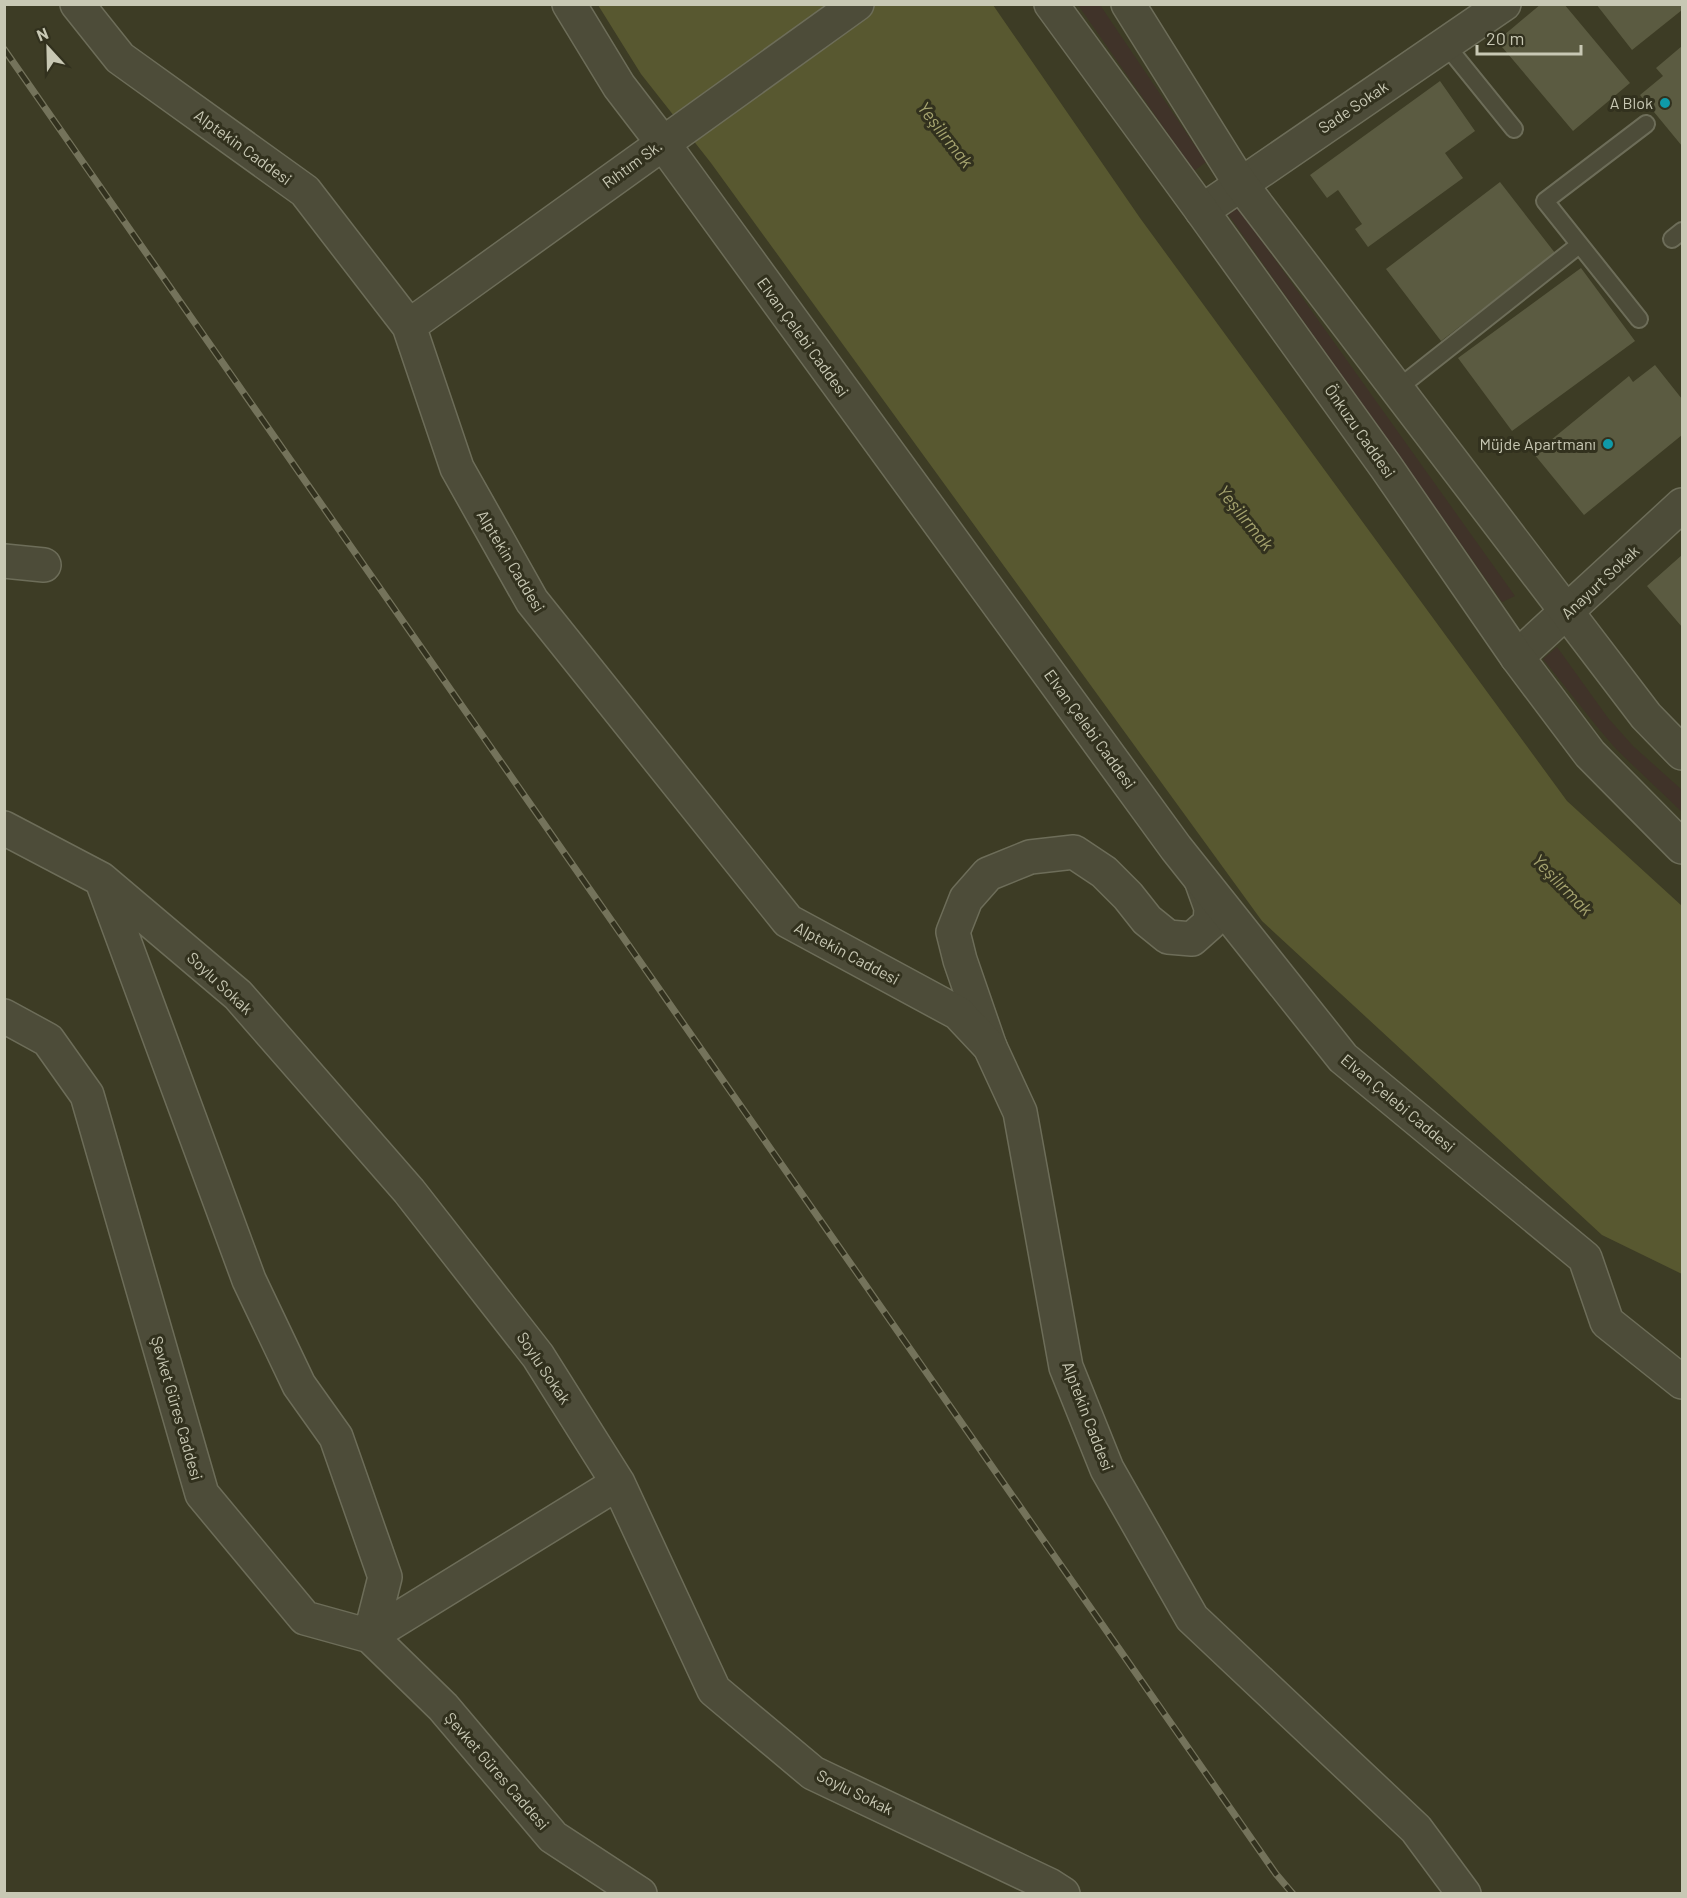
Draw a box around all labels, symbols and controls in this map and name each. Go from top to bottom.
north arrow [18,18,78,78]
scale bar [1477,18,1580,56]
text: N [34,23,51,44]
text: 20 m [1486,27,1524,49]
street label: Sade Sokak [1314,76,1391,137]
place label: A Blok [1610,93,1653,112]
marker: A Blok [1658,96,1672,110]
water label: Yeşilırmak [913,97,979,172]
street label: Alptekin Caddesi [191,105,296,188]
street label: Rıhtım Sk. [598,136,665,192]
street label: Elvan Çelebi Caddesi [754,273,853,400]
street label: Önkuzu Caddesi [1321,380,1400,481]
place label: Müjde Apartmanı [1480,434,1596,453]
marker: Müjde Apartmanı [1601,437,1615,451]
water label: Yeşilırmak [1213,480,1279,555]
street label: Alptekin Caddesi [473,506,549,615]
street label: Anayurt Sokak [1557,541,1643,623]
street label: Elvan Çelebi Caddesi [1041,665,1140,792]
water label: Yeşilırmak [1528,849,1598,920]
street label: Alptekin Caddesi [792,917,903,988]
street label: Soylu Sokak [184,947,257,1018]
street label: Elvan Çelebi Caddesi [1338,1049,1459,1156]
street label: Soylu Sokak [513,1328,575,1407]
street label: Şevket Güres Caddesi [148,1333,207,1482]
street label: Alptekin Caddesi [1059,1358,1118,1473]
street label: Şevket Güres Caddesi [441,1708,554,1833]
street label: Soylu Sokak [814,1765,897,1818]

